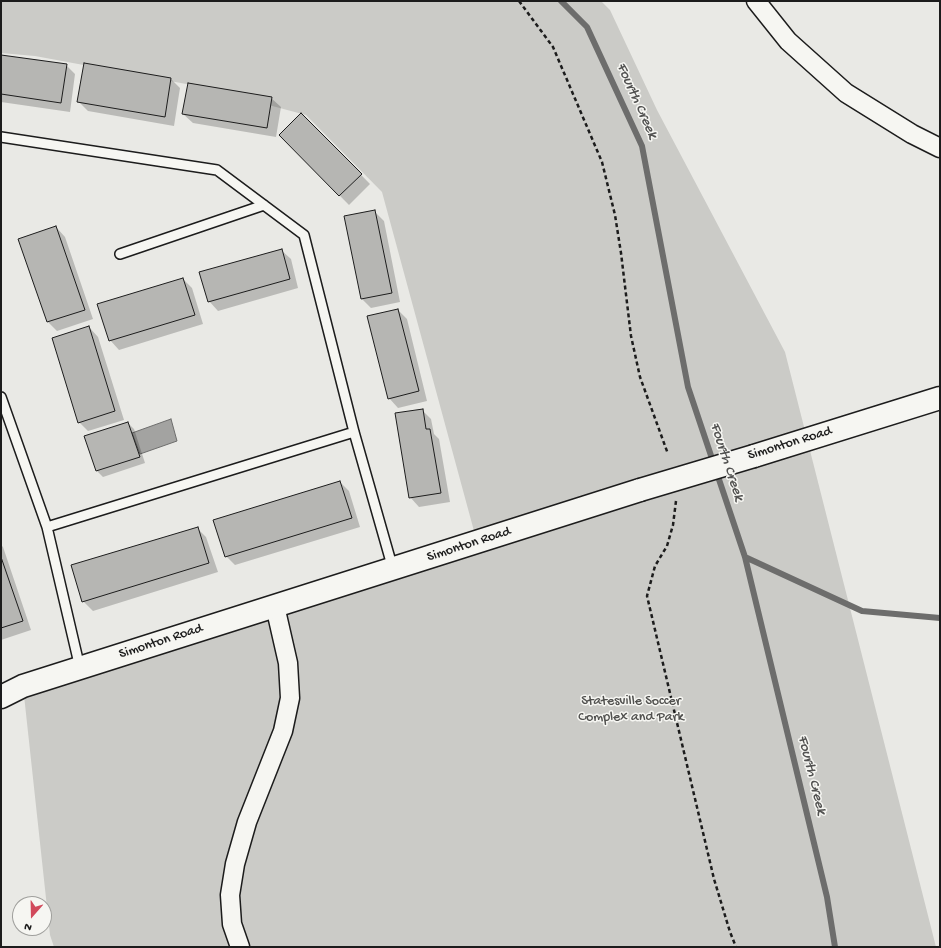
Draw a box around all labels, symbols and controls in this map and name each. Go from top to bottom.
water label: Fourth Creek [611,60,661,142]
water label: Fourth Creek [705,421,747,503]
street label: Simonton Road [746,423,834,465]
street label: Simonton Road [425,524,513,566]
street label: Simonton Road [117,621,205,663]
park label: Statesville Soccer Complex and Park [578,694,684,726]
water label: Fourth Creek [792,733,830,817]
north arrow [12,896,52,936]
text: N [23,919,34,933]

